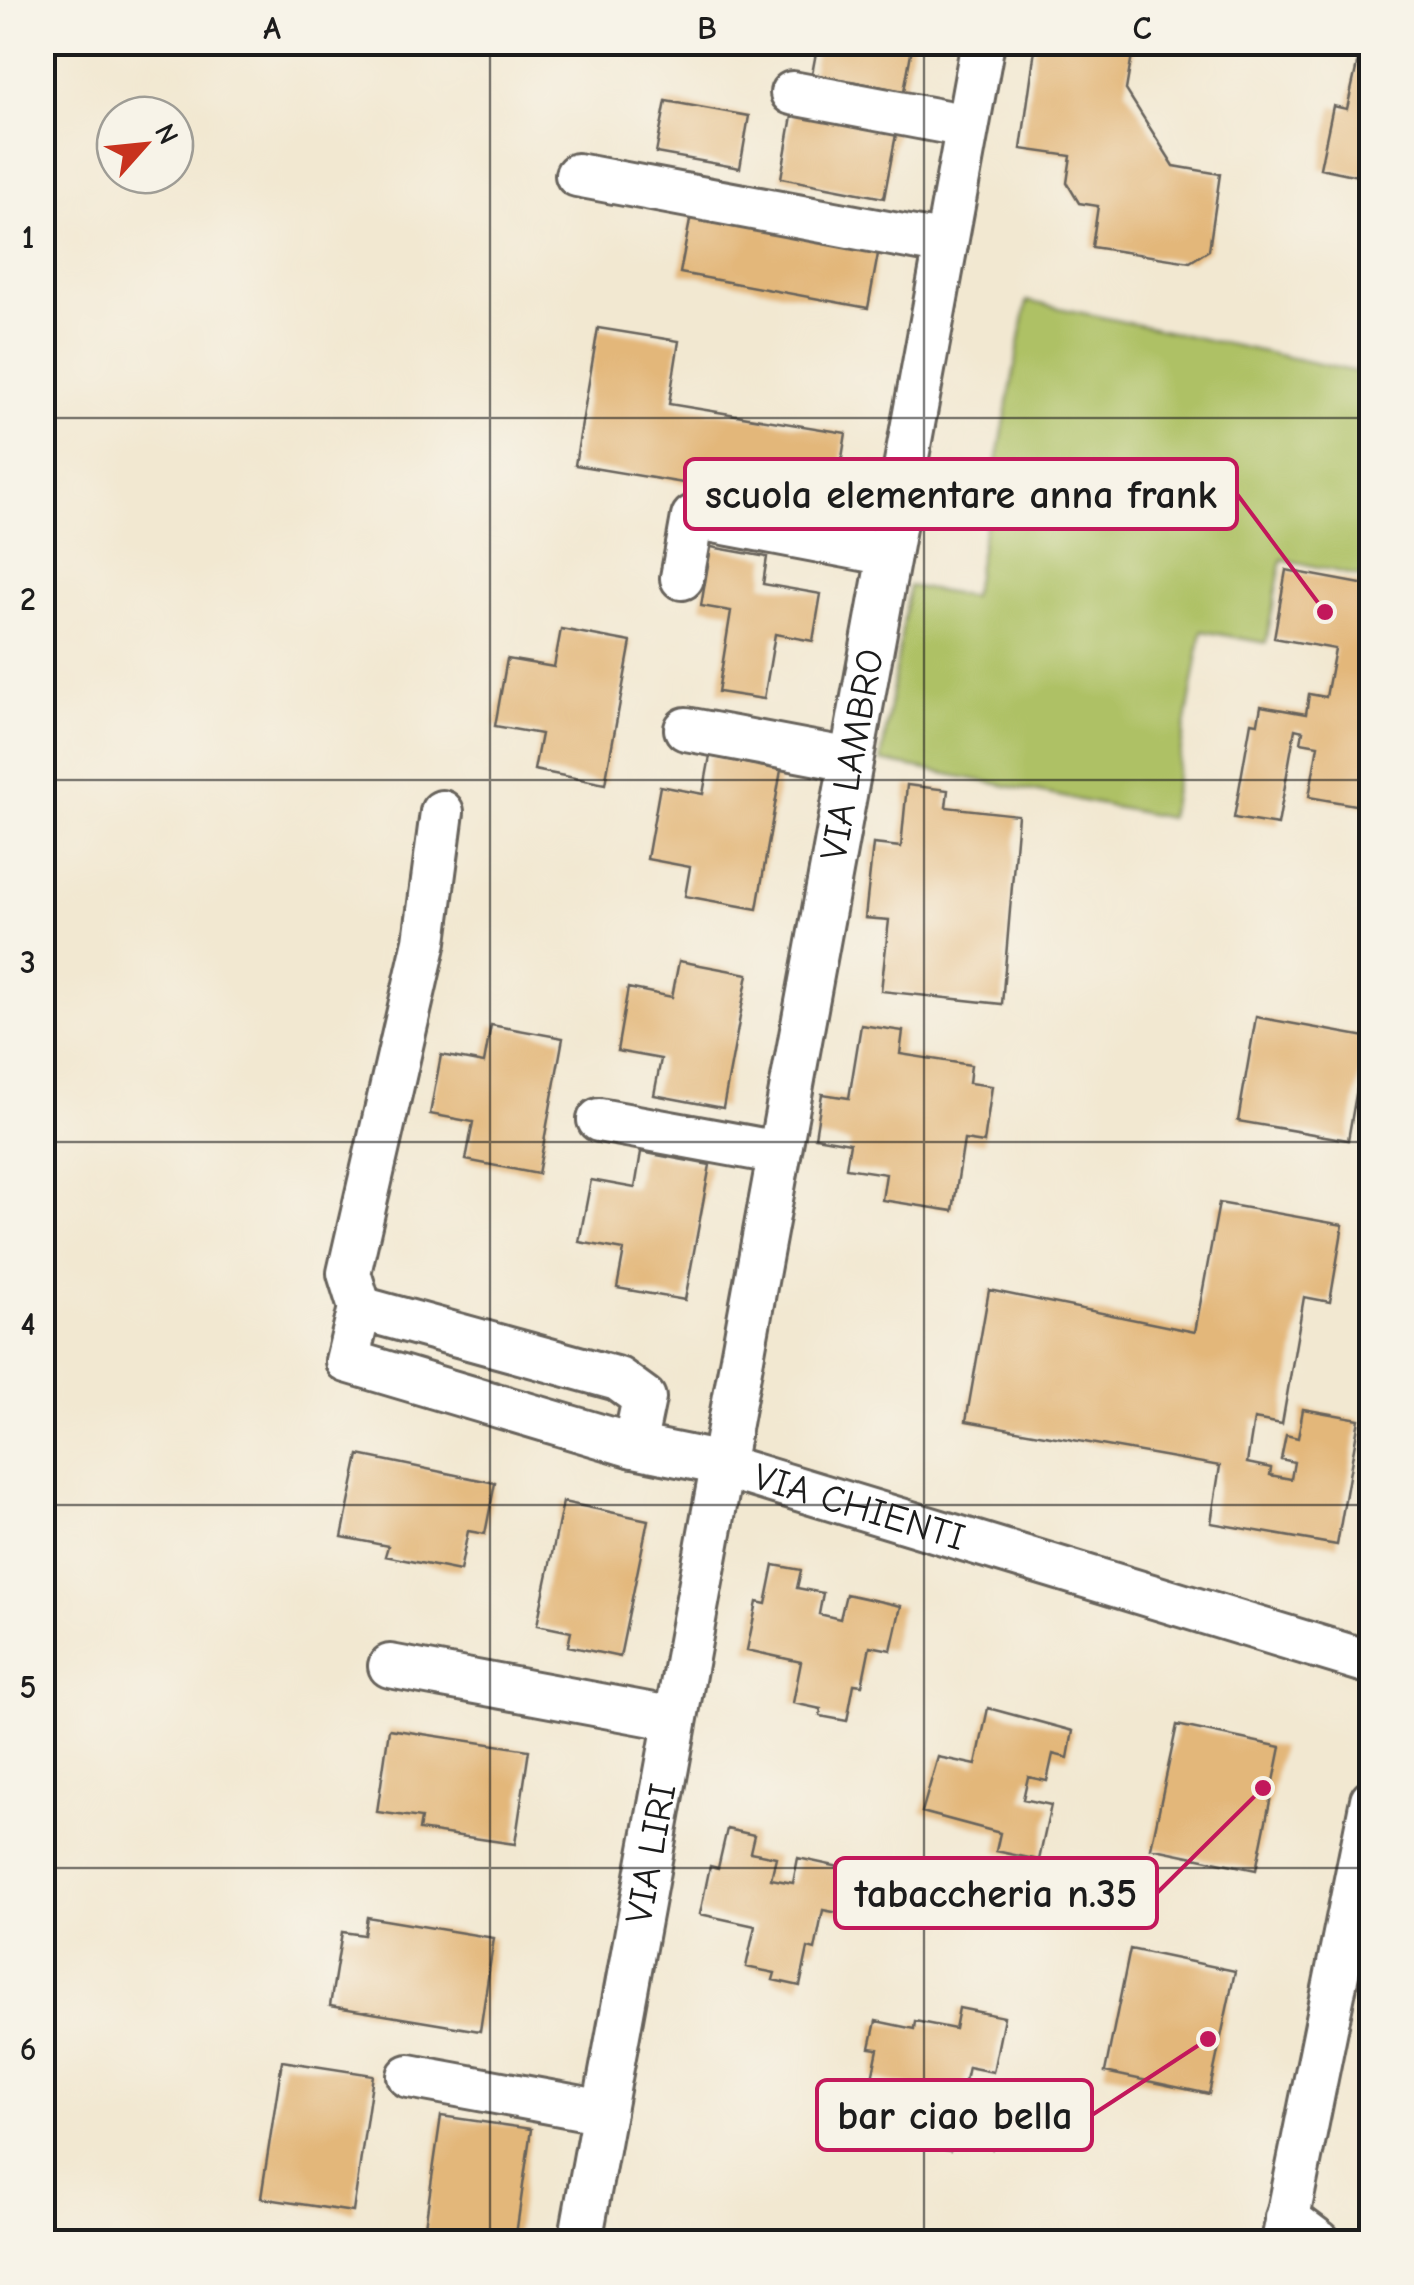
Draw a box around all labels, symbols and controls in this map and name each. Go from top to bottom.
text: A [263,10,281,47]
text: B [697,10,717,47]
text: C [1132,10,1152,47]
north arrow [95,95,195,195]
text: N [148,119,185,150]
text: 1 [22,219,34,256]
callout: scuola elementare anna frank [685,459,1237,529]
text: scuola elementare anna frank [705,472,1218,518]
text: 2 [20,581,36,618]
street label: VIA LAMBRO [812,646,893,864]
text: 3 [20,944,36,981]
text: 4 [20,1306,36,1343]
street label: VIA CHIENTI [748,1455,970,1560]
text: 5 [20,1669,37,1706]
street label: VIA LIRI [617,1780,686,1927]
callout: tabaccheria n.35 [835,1858,1157,1928]
text: tabaccheria n.35 [854,1871,1137,1917]
text: 6 [20,2031,36,2068]
callout: bar ciao bella [817,2080,1092,2150]
text: bar ciao bella [837,2093,1073,2139]

